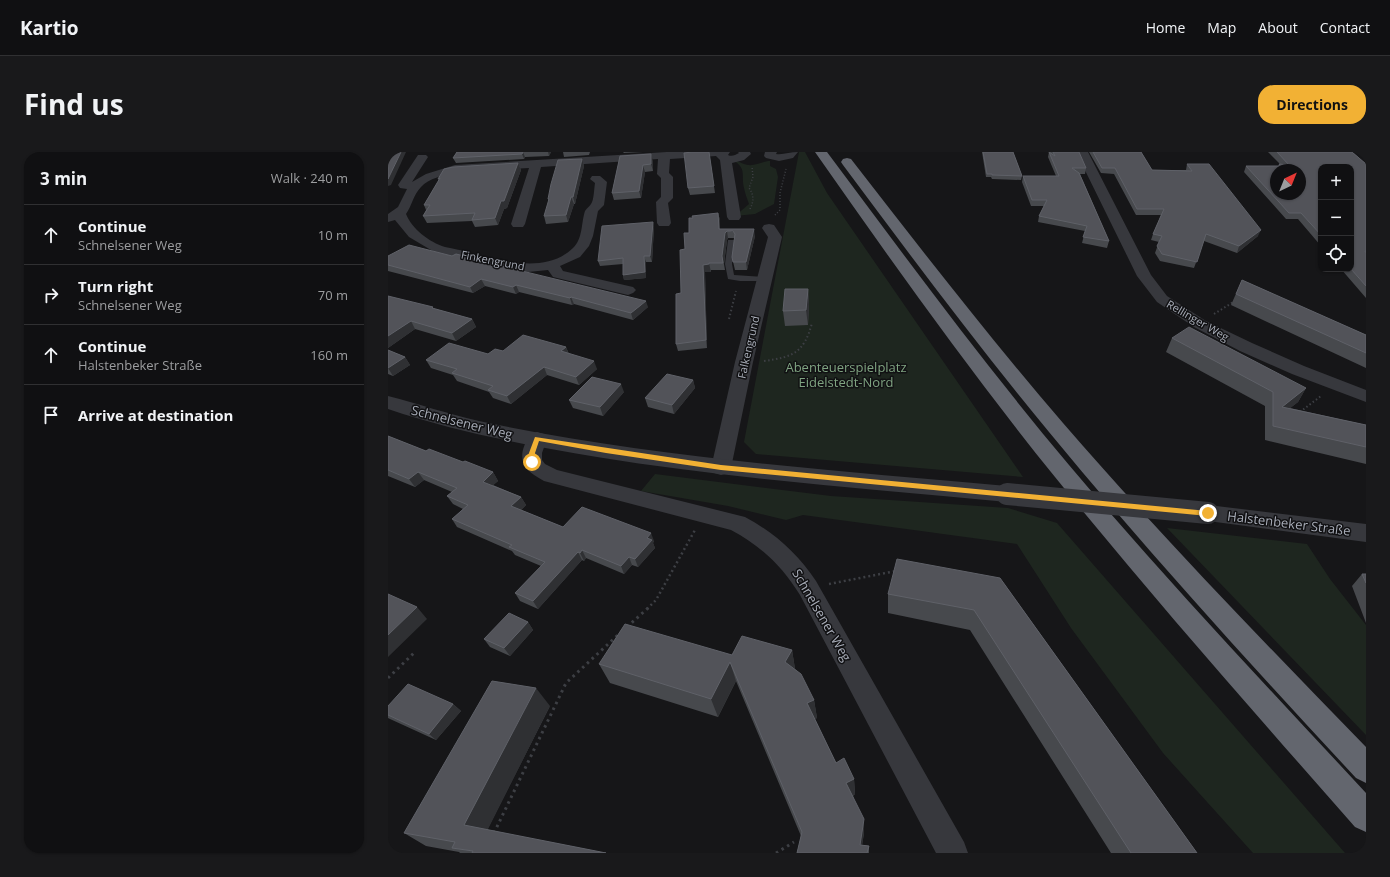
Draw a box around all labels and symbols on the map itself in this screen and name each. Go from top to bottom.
north arrow [1270,164,1306,200]
street label: Finkengrund [460,246,526,274]
street label: Rellinger Weg [1164,296,1232,344]
street label: Falkengrund [733,314,763,380]
park label: Abenteuerspielplatz Eidelstedt-Nord [785,358,907,391]
street label: Schnelsener Weg [410,401,514,443]
route start [523,453,541,471]
route end [1199,504,1217,522]
street label: Halstenbeker Straße [1226,507,1352,539]
street label: Schnelsener Weg [788,566,856,664]

